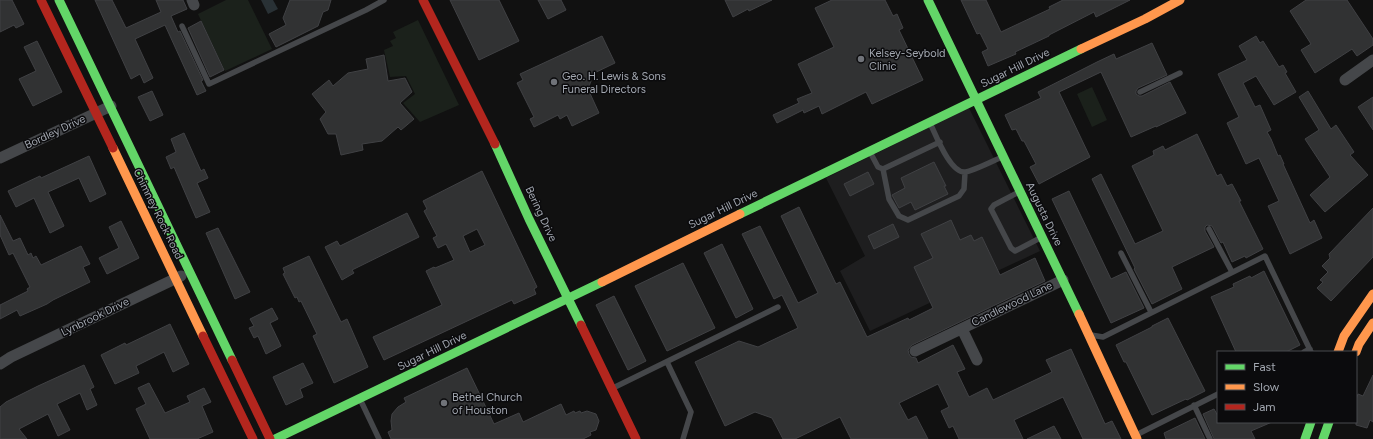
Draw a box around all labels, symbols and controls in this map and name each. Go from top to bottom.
street label: Sugar Hill Drive [978,46,1052,90]
place label: Kelsey-Seybold Clinic [869,47,946,73]
marker: Kelsey-Seybold Clinic [856,54,866,64]
place label: Geo. H. Lewis & Sons Funeral Directors [562,70,666,96]
marker: Geo. H. Lewis & Sons Funeral Directors [549,77,559,87]
street label: Bordley Drive [23,112,87,152]
street label: Chimney Rock Road [130,167,186,261]
street label: Augusta Drive [1023,180,1065,248]
street label: Bering Drive [522,184,560,244]
street label: Sugar Hill Drive [686,187,760,231]
street label: Candlewood Lane [969,279,1055,329]
street label: Lynbrook Drive [59,295,131,339]
street label: Sugar Hill Drive [395,329,469,373]
legend [1217,351,1357,423]
text: Fast [1253,360,1276,374]
text: Slow [1253,380,1280,394]
place label: Bethel Church of Houston [452,391,522,417]
marker: Bethel Church of Houston [439,398,449,408]
text: Jam [1253,400,1276,414]

